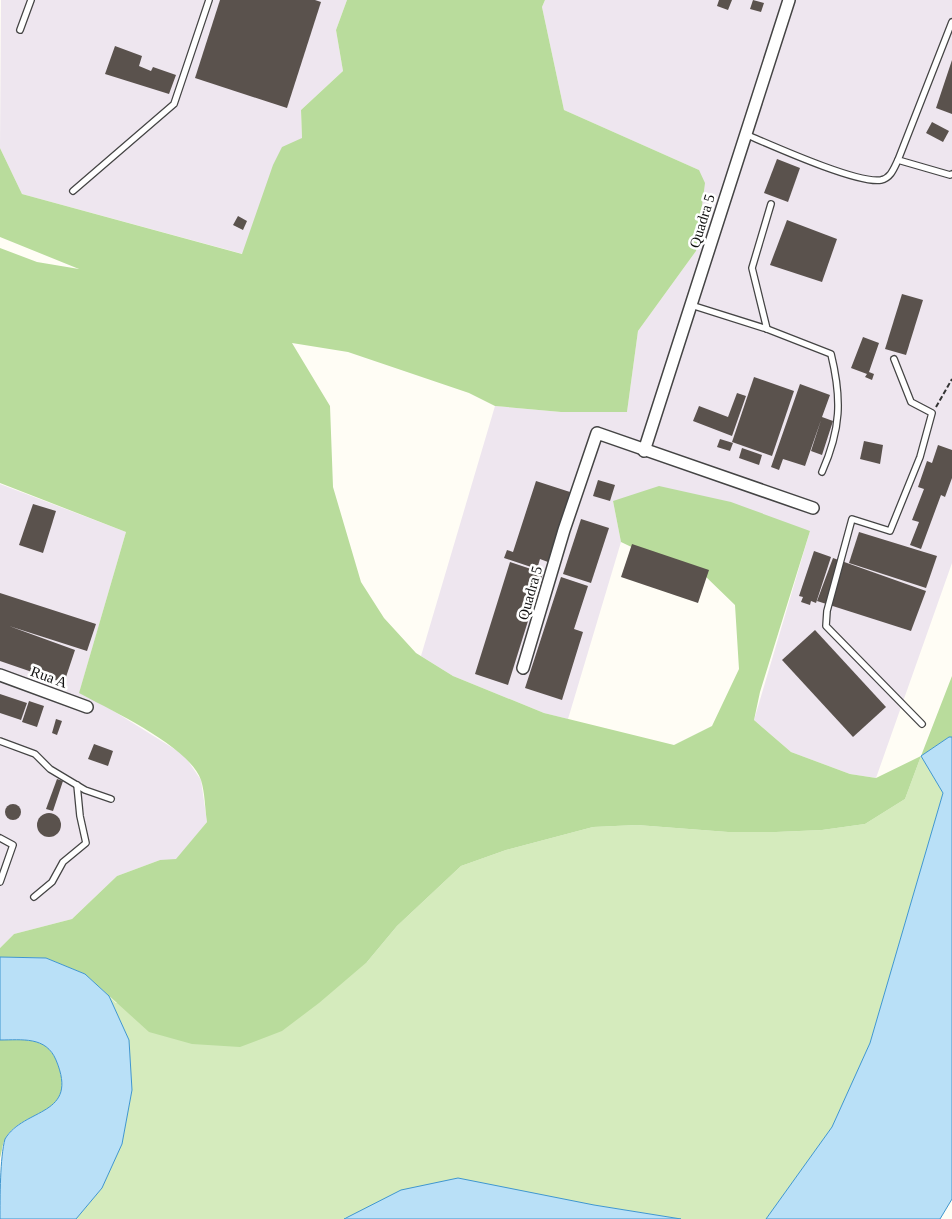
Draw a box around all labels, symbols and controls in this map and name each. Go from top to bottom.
street label: Quadra 5 [686,192,718,250]
street label: Quadra 5 [515,564,545,622]
street label: Rua A [28,663,70,691]

